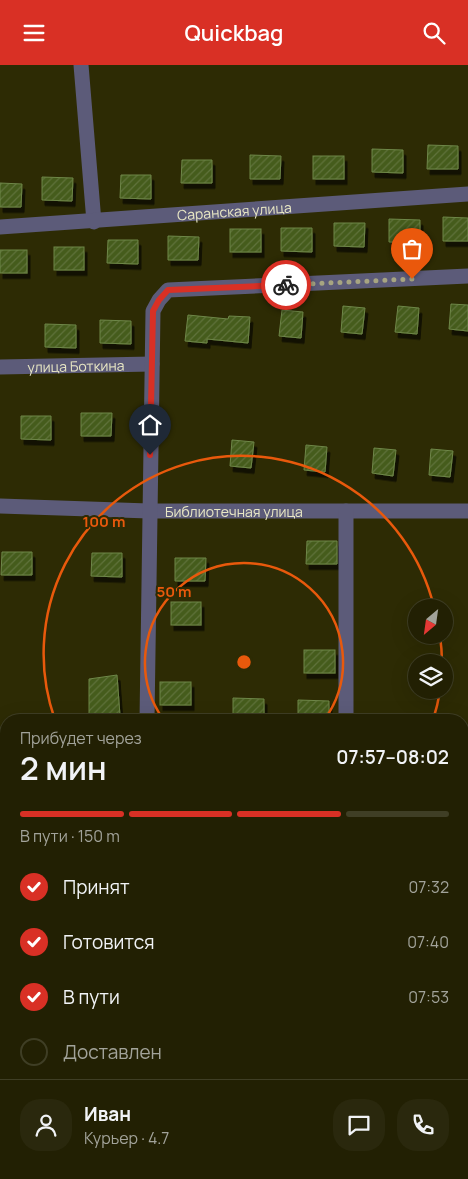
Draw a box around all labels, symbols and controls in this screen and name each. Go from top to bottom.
text: Quickbag [185,18,283,48]
icon: menu [20,19,48,47]
icon: search [420,19,448,47]
street label: Саранская улица [176,197,292,224]
pin [391,228,433,279]
icon: bag [398,235,426,263]
courier [261,260,311,310]
icon: bike [272,271,300,299]
street label: улица Боткина [27,355,125,376]
pin [129,404,171,455]
icon: home [136,411,164,439]
street label: Библиотечная улица [165,502,303,521]
text: 100 m [83,511,125,532]
text: 50 m [156,581,192,602]
north arrow [408,599,452,644]
map controls [408,599,453,699]
centre of rings [235,653,253,671]
button: layers [408,654,453,699]
text: Прибудет через [20,727,142,749]
text: 07:57–08:02 [336,744,449,770]
text: 2 мин [20,746,107,790]
text: В пути · 150 m [20,825,120,847]
icon: check [20,873,48,901]
text: Принят [63,874,130,900]
text: 07:32 [408,876,449,898]
icon: check [20,928,48,956]
text: Готовится [63,929,155,955]
text: 07:40 [407,931,449,953]
icon: check [20,983,48,1011]
text: В пути [63,984,120,1010]
text: 07:53 [408,986,449,1008]
text: Доставлен [63,1039,162,1065]
button: person [20,1099,72,1151]
button: chat [333,1099,385,1151]
button: phone [397,1099,449,1151]
text: Иван [84,1101,131,1127]
text: Курьер · 4.7 [84,1127,169,1149]

